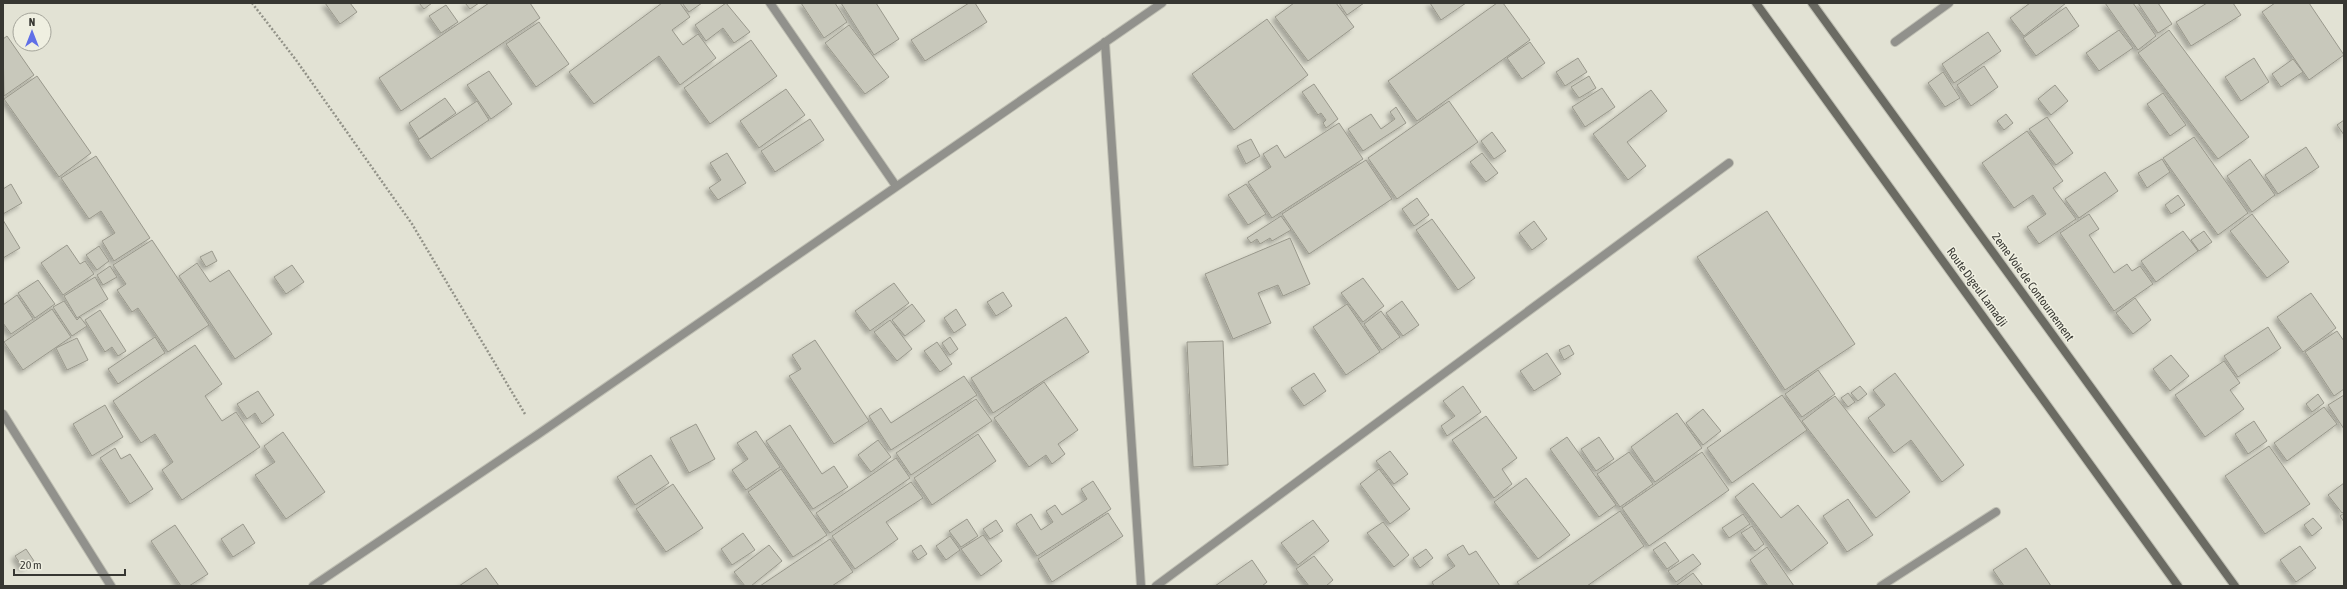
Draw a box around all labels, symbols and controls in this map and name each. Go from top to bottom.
north arrow [12,12,52,52]
text: N [29,16,35,28]
street label: 2eme Voie de Contournement [1989,230,2077,344]
street label: Route Digeul Lamadji [1944,245,2010,329]
scale bar [14,551,125,577]
text: 20 m [20,558,42,572]

